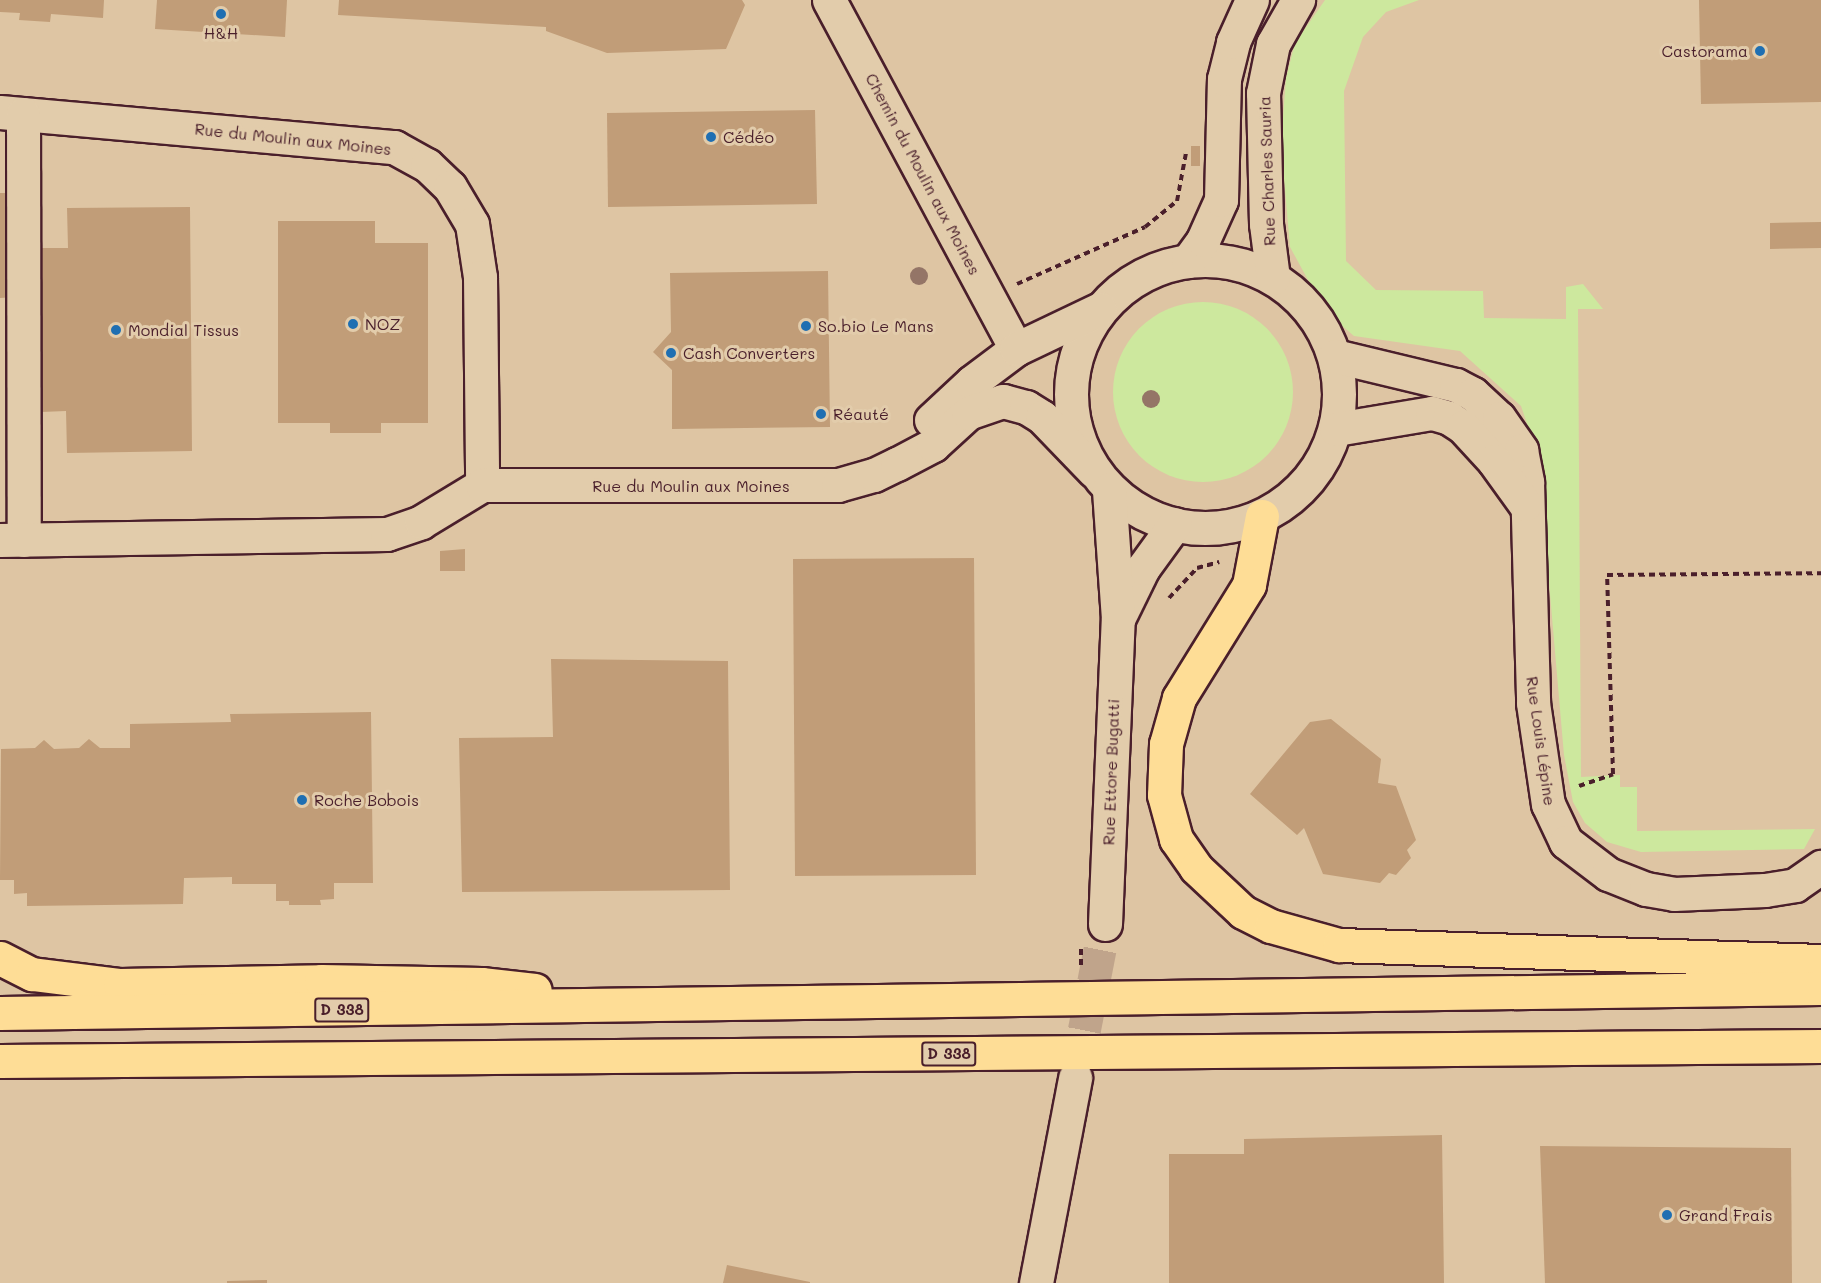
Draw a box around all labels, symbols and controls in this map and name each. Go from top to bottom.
marker: H&H [214,7,228,21]
place label: H&H [204,23,238,43]
place label: Castorama [1662,41,1748,61]
marker: Castorama [1753,44,1767,58]
street label: Chemin du Moulin aux Moines [862,70,984,278]
street label: Rue Charles Sauria [1255,96,1279,246]
street label: Rue du Moulin aux Moines [194,119,392,159]
place label: Cédéo [723,127,774,147]
marker: Cédéo [704,130,718,144]
place label: NOZ [365,314,400,334]
place label: So.bio Le Mans [818,316,934,336]
marker: NOZ [346,317,360,331]
marker: So.bio Le Mans [799,319,813,333]
place label: Mondial Tissus [128,320,239,340]
marker: Mondial Tissus [109,323,123,337]
place label: Cash Converters [683,343,815,363]
marker: Cash Converters [664,346,678,360]
place label: Réauté [833,404,889,424]
marker: Réauté [814,407,828,421]
street label: Rue du Moulin aux Moines [592,476,790,496]
street label: Rue Louis Lépine [1522,675,1560,807]
street label: Rue Ettore Bugatti [1099,698,1123,846]
place label: Roche Bobois [314,790,419,810]
marker: Roche Bobois [295,793,309,807]
road number: D 338 [314,998,370,1022]
road number: D 338 [920,1042,978,1066]
place label: Grand Frais [1679,1205,1773,1225]
marker: Grand Frais [1660,1208,1674,1222]

